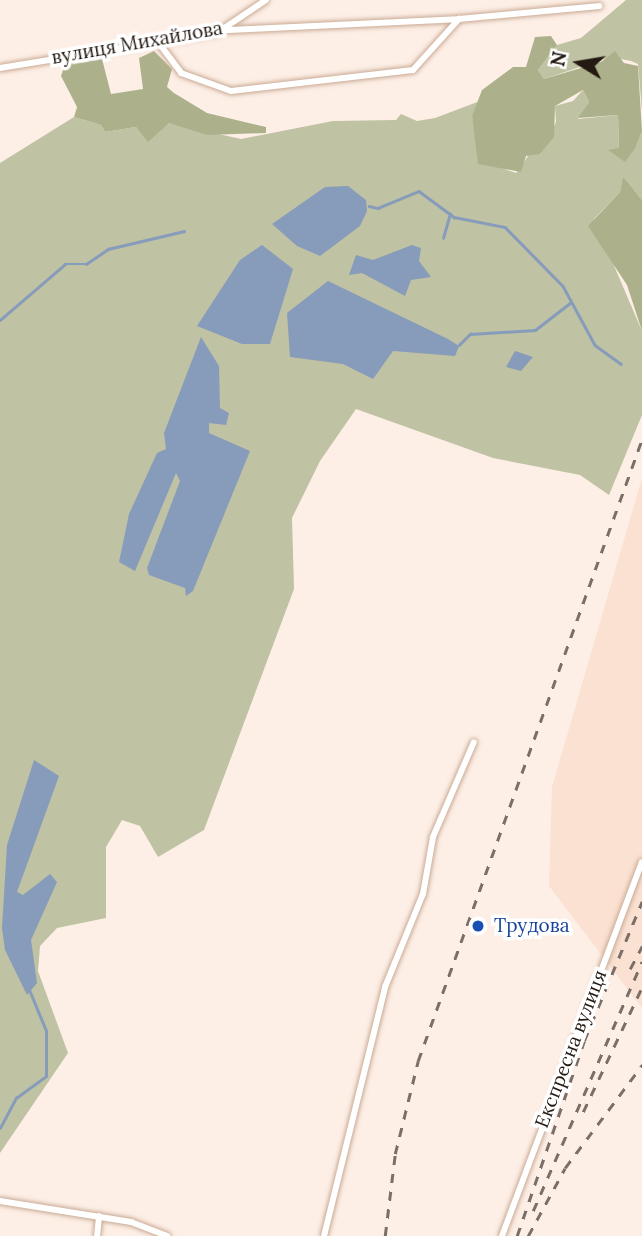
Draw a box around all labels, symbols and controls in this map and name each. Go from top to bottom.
street label: вулиця Михайлова [50,17,224,69]
north arrow [544,28,614,98]
text: N [545,49,572,68]
place label: Трудова [494,915,569,937]
marker: Трудова [468,916,488,936]
street label: Експресна вулиця [530,967,612,1131]

